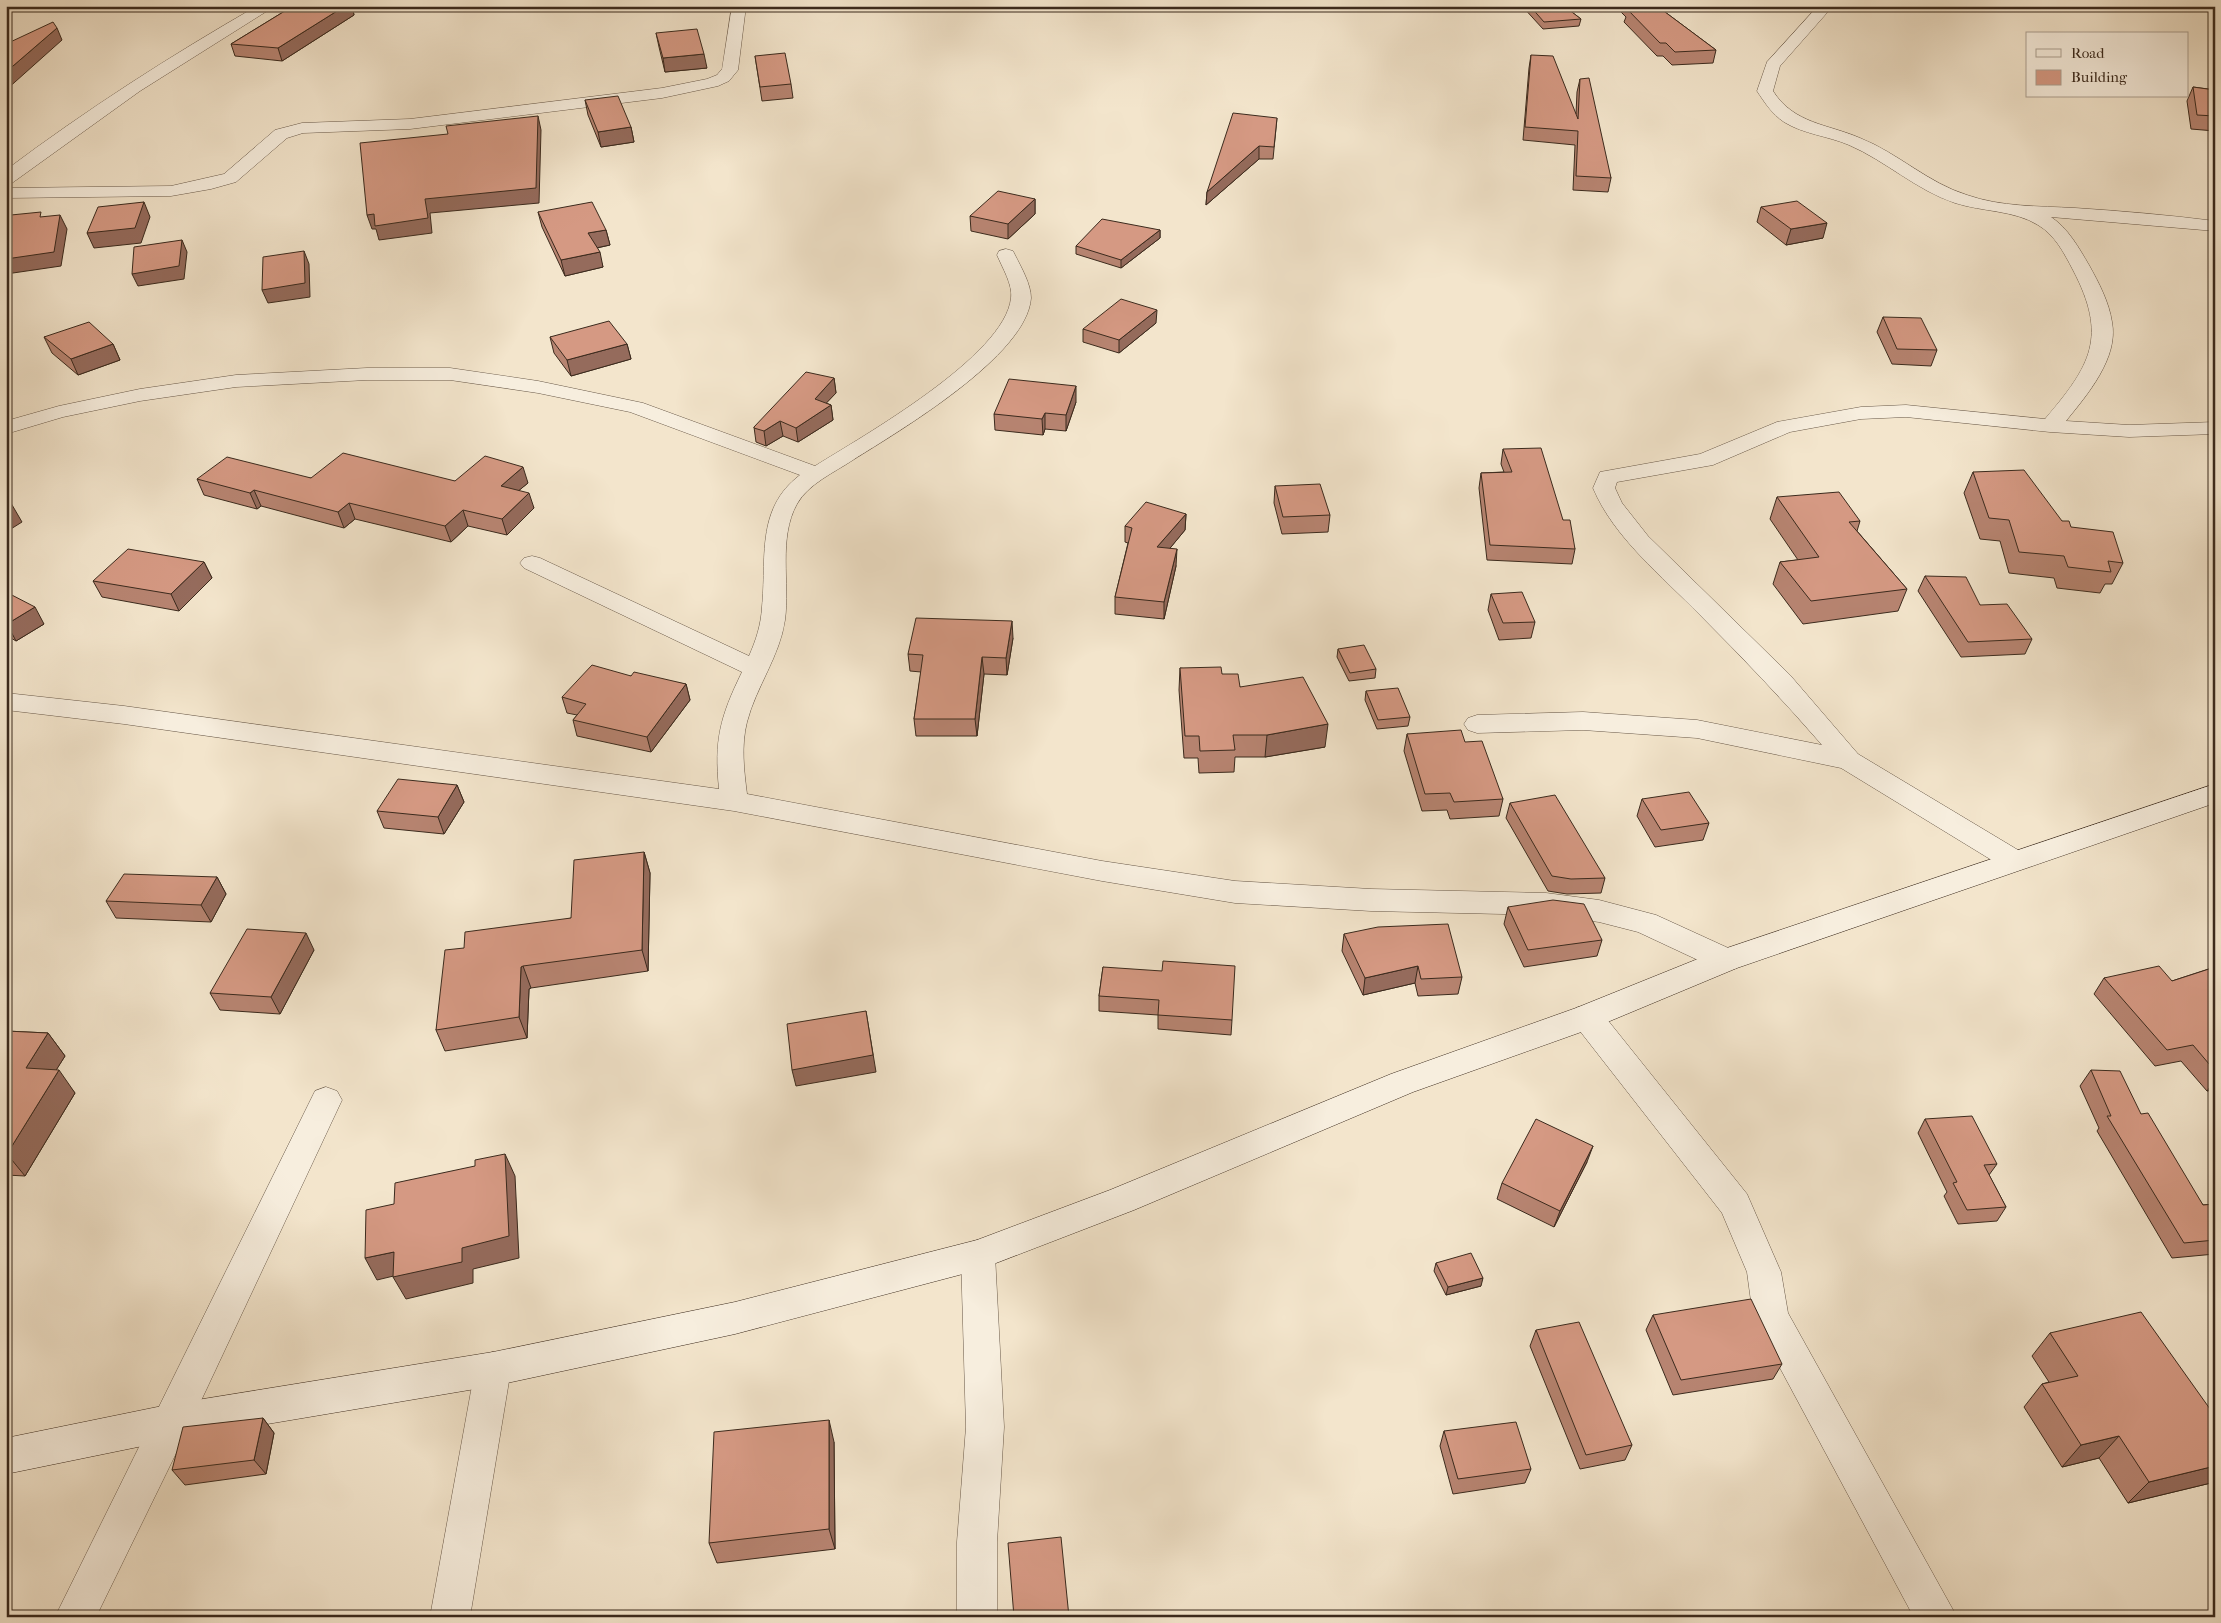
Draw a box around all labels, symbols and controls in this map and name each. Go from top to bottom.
legend [2026,32,2188,98]
text: Road [2071,44,2105,62]
text: Building [2071,68,2128,86]

